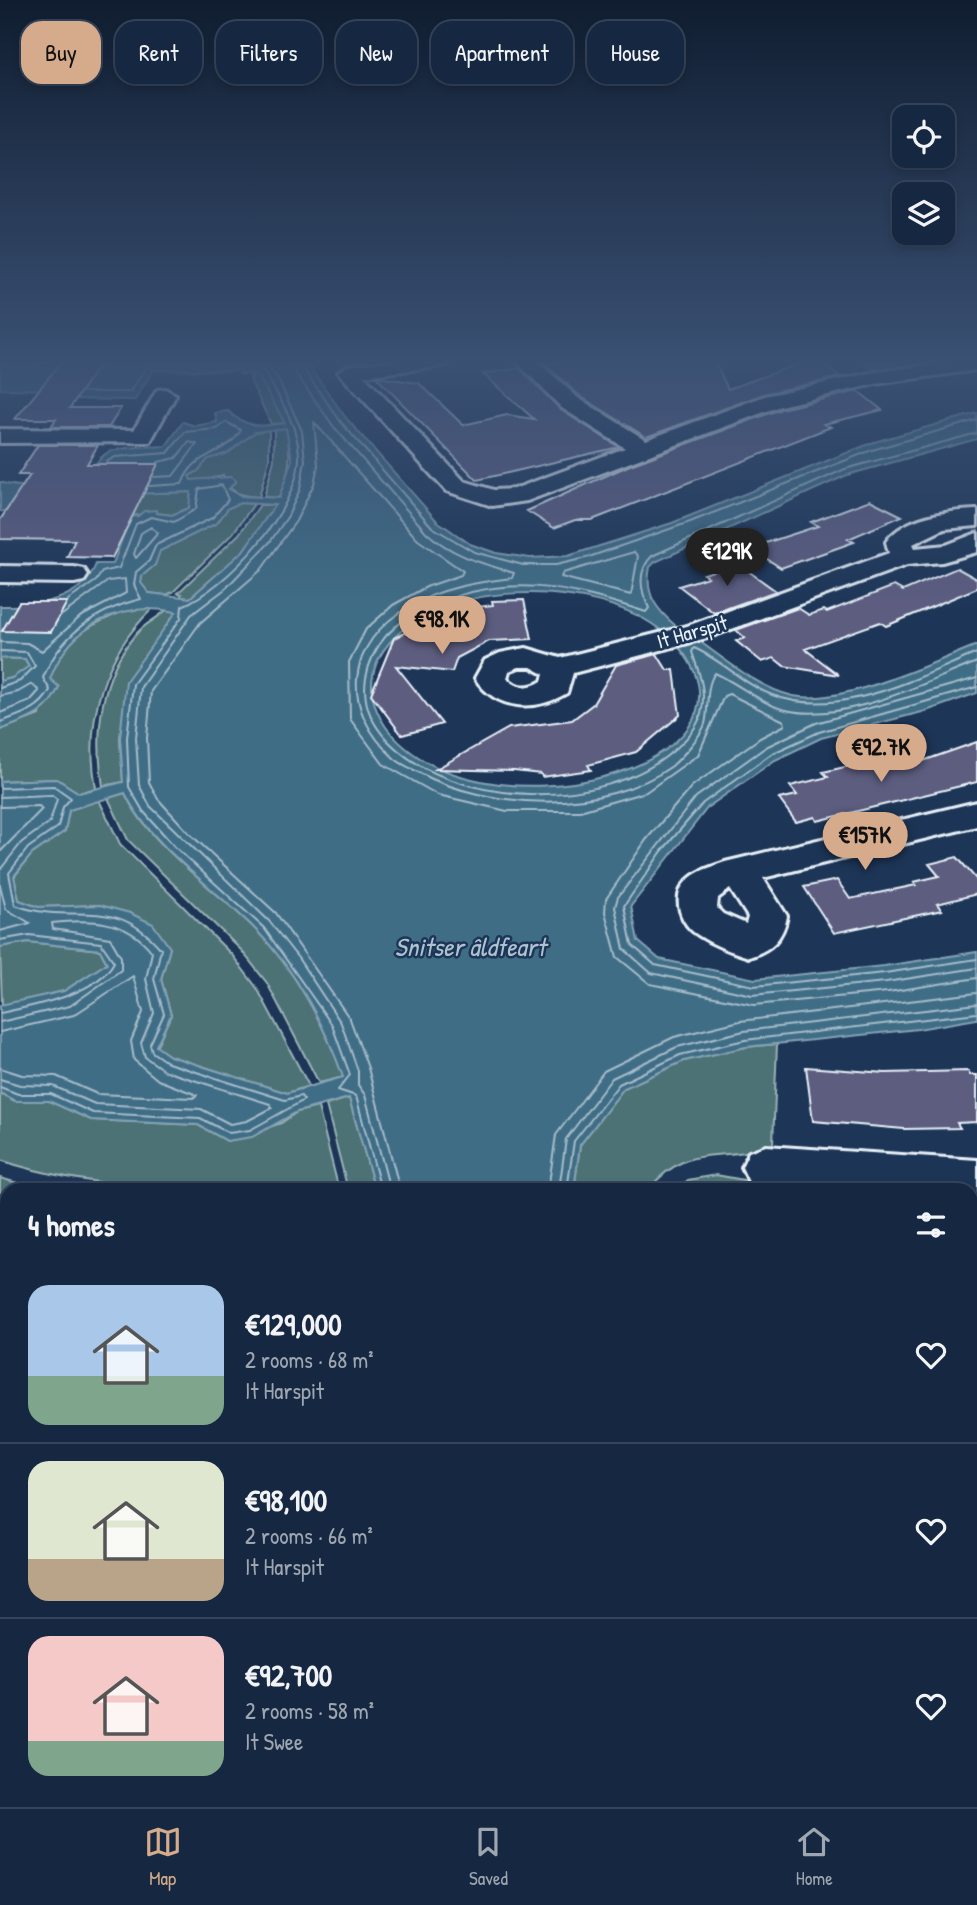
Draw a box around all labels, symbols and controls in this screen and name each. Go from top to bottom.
chip: Buy [21,21,101,84]
chip: Rent [115,21,202,84]
chip: Filters [216,21,322,84]
chip: New [336,21,417,84]
chip: Apartment [431,21,573,84]
chip: House [587,21,684,84]
map controls [892,105,955,245]
button: locate [892,105,955,168]
button: layers [892,182,955,245]
pin: €129K [678,528,776,588]
text: €129K [702,535,752,566]
pin: €98.1K [385,596,499,656]
text: €98.1K [415,603,469,634]
street label: It Harspit [653,607,731,655]
pin: €92.7K [824,724,938,784]
text: €92.7K [852,731,910,762]
pin: €157K [816,812,914,872]
text: €157K [839,819,891,850]
water label: Snitser âldfeart [395,929,549,964]
text: 4 homes [28,1205,115,1245]
icon: filters [912,1206,950,1244]
text: €129,000 [245,1304,342,1344]
icon: home [84,1313,168,1397]
icon: heart [912,1336,950,1374]
text: 2 rooms · 68 m² [245,1344,373,1375]
text: It Harspit [245,1375,324,1406]
text: €98,100 [245,1480,327,1520]
icon: home [84,1489,168,1573]
icon: heart [912,1512,950,1550]
text: 2 rooms · 66 m² [245,1520,373,1551]
text: It Harspit [245,1551,324,1582]
text: €92,700 [245,1655,332,1695]
icon: home [84,1664,168,1748]
icon: heart [912,1687,950,1725]
text: 2 rooms · 58 m² [245,1695,374,1726]
text: It Swee [245,1726,303,1757]
tab: Map [144,1823,182,1891]
tab: Saved [469,1823,508,1891]
tab: Home [795,1823,833,1891]

